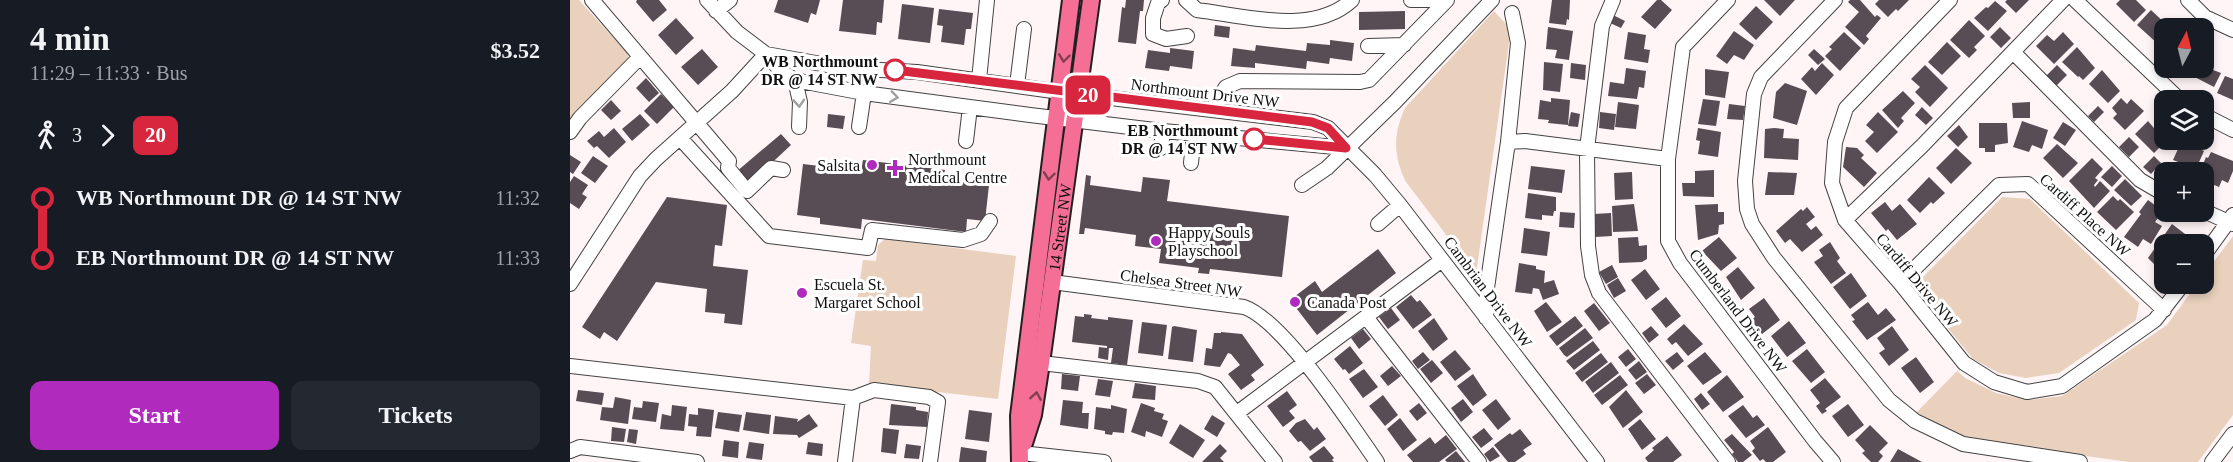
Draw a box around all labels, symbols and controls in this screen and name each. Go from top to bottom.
north arrow [2154,18,2214,78]
map controls [2154,18,2214,294]
text: 4 min [30,21,110,57]
text: $3.52 [491,38,540,63]
place label: WB Northmount DR @ 14 ST NW [761,53,879,89]
one-way arrow [1058,54,1071,63]
marker: WB Northmount DR @ 14 ST NW [884,59,906,81]
text: 11:29 – 11:33 · Bus [30,62,187,84]
street label: Northmount Drive NW [1130,75,1281,111]
line badge: 20 [1061,76,1115,115]
text: 20 [1078,83,1099,107]
one-way arrow [890,90,899,102]
button: layers [2154,90,2214,150]
one-way arrow [792,98,805,108]
icon: walk [30,119,63,152]
icon: forward [91,119,124,152]
place label: EB Northmount DR @ 14 ST NW [1121,122,1239,158]
text: 20 [145,123,166,147]
text: 3 [72,124,82,146]
marker: EB Northmount DR @ 14 ST NW [1243,128,1265,150]
place label: Northmount Medical Centre [908,151,1007,186]
place label: Salsita [817,157,860,174]
marker: Salsita [865,158,879,172]
marker: Northmount Medical Centre [886,159,904,177]
button: + [2154,162,2214,222]
street label: Cardiff Place NW [2037,170,2134,260]
one-way arrow [1044,171,1056,181]
street label: 14 Street NW [1045,182,1074,272]
text: WB Northmount DR @ 14 ST NW [76,185,402,210]
text: 11:32 [495,187,540,209]
place label: Happy Souls Playschool [1168,224,1250,260]
street label: Cardiff Drive NW [1873,230,1962,331]
street label: Cambrian Drive NW [1441,233,1536,351]
marker: Happy Souls Playschool [1149,234,1163,248]
button: − [2154,234,2214,294]
text: EB Northmount DR @ 14 ST NW [76,245,394,270]
street label: Cumberland Drive NW [1686,246,1791,377]
text: 11:33 [495,247,540,269]
street label: Chelsea Street NW [1119,266,1244,300]
place label: Escuela St. Margaret School [814,276,921,312]
marker: Escuela St. Margaret School [795,286,809,300]
place label: Canada Post [1307,294,1387,311]
marker: Canada Post [1288,295,1302,309]
button: Start [30,381,279,450]
button: Tickets [291,381,540,450]
one-way arrow [1030,392,1042,401]

